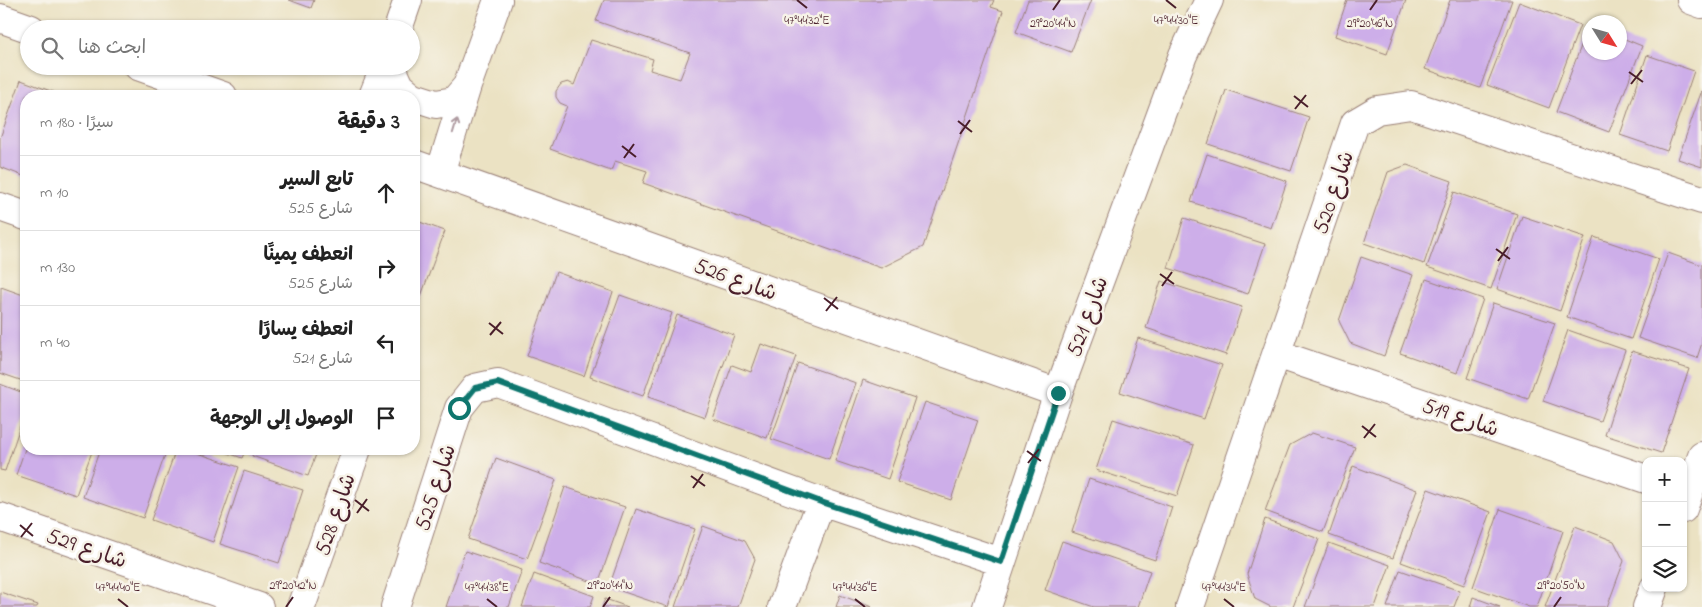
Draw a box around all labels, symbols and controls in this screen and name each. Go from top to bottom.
text: 47°44'32"E [784,12,830,30]
text: 47°44'30"E [1154,12,1198,30]
text: 29°20'44"N [1030,15,1076,33]
text: 29°20'46"N [1347,15,1393,33]
north arrow [1582,15,1627,60]
search box [20,20,420,75]
icon: search [38,34,66,62]
text: ابحث هنا [78,35,146,62]
text: 3 دقيقة [338,108,400,138]
text: سيرًا · 180 m [40,111,114,135]
one-way arrow [450,119,460,135]
street label: شارع 520 [1306,147,1364,239]
text: تابع السير [281,167,353,194]
icon: ahead [372,179,400,207]
text: 10 m [40,181,68,205]
text: شارع 525 [288,197,353,221]
text: انعطف يمينًا [263,242,353,269]
street label: شارع 526 [689,251,781,311]
icon: right [372,254,400,282]
text: 130 m [40,256,75,280]
text: شارع 525 [288,272,353,296]
street label: شارع 521 [1059,272,1118,362]
text: انعطف يسارًا [258,317,353,344]
icon: left [372,329,400,357]
text: 40 m [40,331,70,355]
text: شارع 521 [292,347,353,371]
route end [1047,382,1070,405]
street label: شارع 519 [1417,391,1503,447]
route start [448,397,471,420]
icon: arrive [372,404,400,432]
text: الوصول إلى الوجهة [210,406,353,433]
street label: شارع 525 [408,441,466,535]
map controls [1642,457,1687,592]
button: + [1642,457,1687,502]
street label: شارع 528 [308,470,366,560]
button: − [1642,502,1687,547]
street label: شارع 529 [41,521,131,579]
button: layers [1642,547,1687,592]
text: 29°20'42"N [269,577,317,595]
text: 29°20'44"N [587,577,633,595]
text: 29°20'50"N [1537,577,1585,595]
text: 47°44'40"E [96,579,140,597]
text: 47°44'38"E [465,579,509,597]
text: 47°44'36"E [833,579,877,597]
text: 47°44'34"E [1202,579,1246,597]

